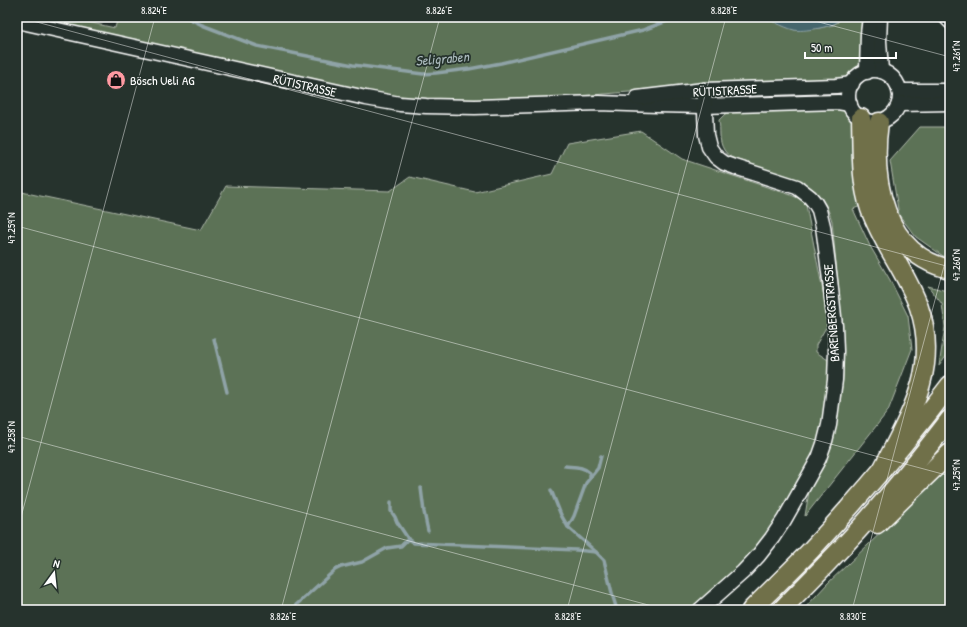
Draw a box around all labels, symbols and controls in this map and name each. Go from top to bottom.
text: 8.824°E [141,4,168,17]
text: 8.826°E [426,4,453,17]
text: 8.828°E [711,4,738,17]
scale bar [805,34,896,60]
text: 50 m [811,39,832,56]
text: 47.261°N [950,41,963,71]
water label: Seligraben [414,46,471,71]
shop icon: Bösch Ueli AG [105,69,127,91]
street label: RÜTISTRASSE [272,69,339,101]
place label: Bösch Ueli AG [130,71,195,89]
street label: RÜTISTRASSE [692,79,758,101]
text: 47.259°N [5,212,18,244]
text: 47.260°N [950,249,963,281]
street label: BARENBERGSTRASSE [819,263,843,362]
text: 47.258°N [5,421,18,453]
text: 47.259°N [950,459,963,491]
north arrow [34,553,74,593]
text: N [52,556,61,571]
text: 8.826°E [270,610,297,623]
text: 8.828°E [555,610,582,623]
text: 8.830°E [840,610,867,623]

